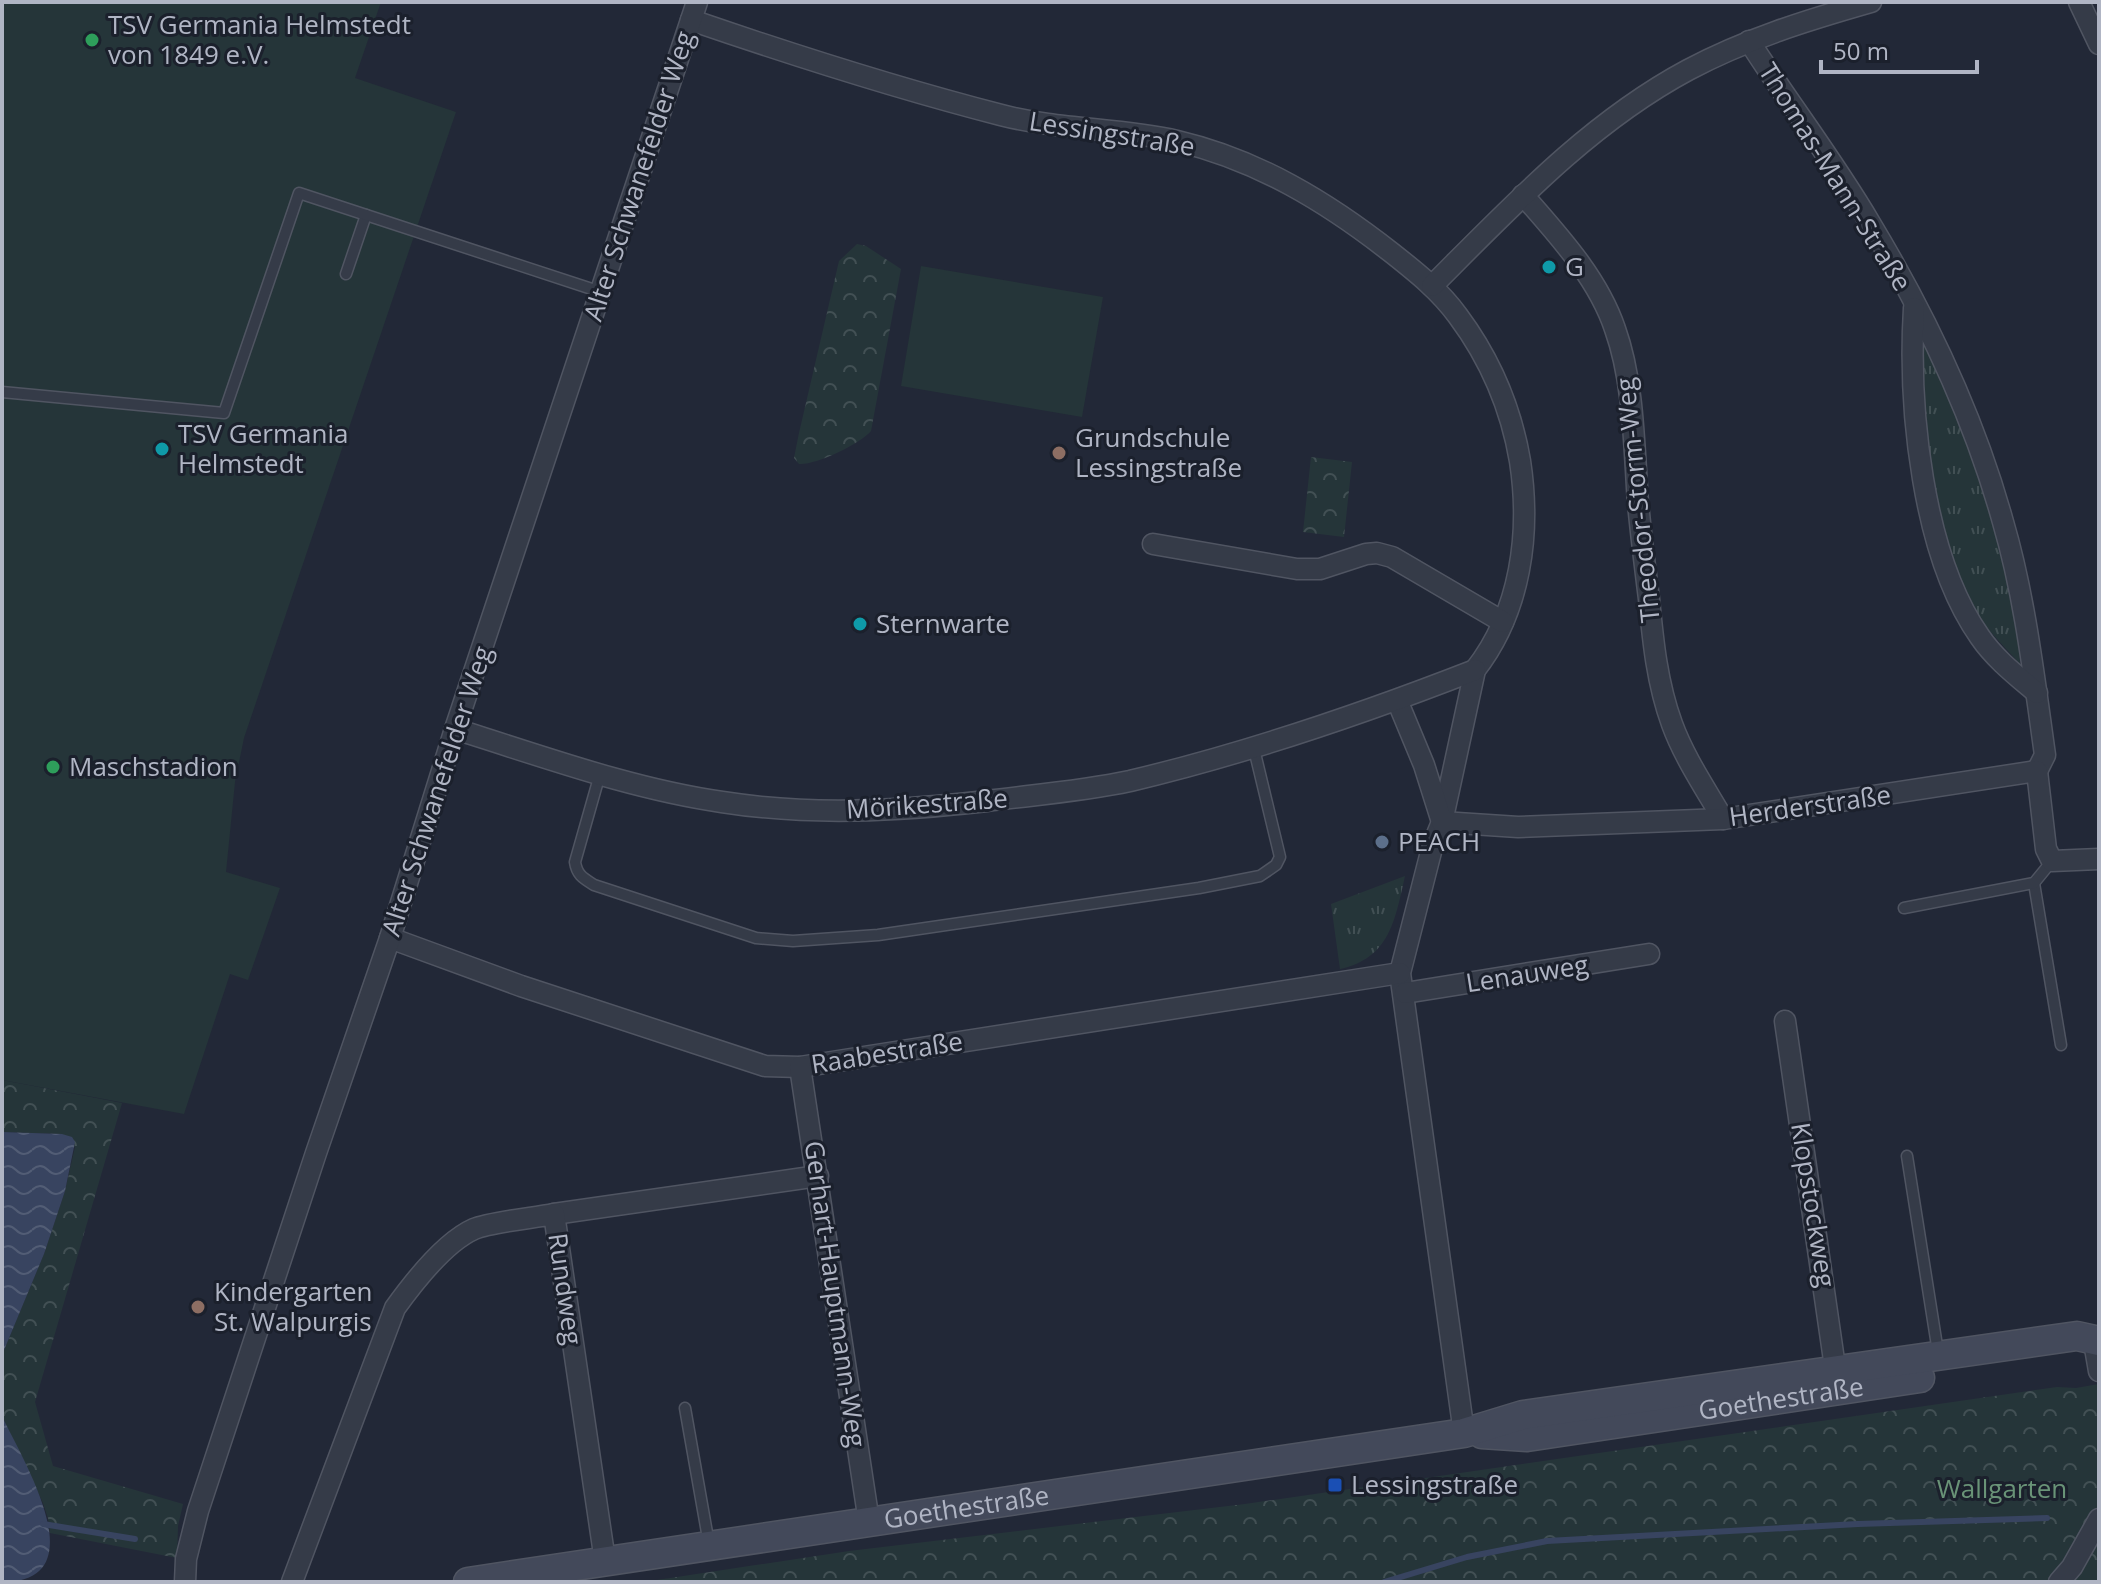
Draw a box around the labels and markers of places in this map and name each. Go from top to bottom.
place label: TSV Germania Helmstedt von 1849 e.V. [108,6,411,72]
marker: TSV Germania Helmstedt von 1849 e.V. [83,31,101,49]
place label: G [1565,248,1584,284]
marker: G [1540,258,1558,276]
place label: TSV Germania Helmstedt [178,415,348,481]
place label: Grundschule Lessingstraße [1075,419,1242,485]
marker: TSV Germania Helmstedt [153,440,171,458]
marker: Grundschule Lessingstraße [1050,444,1068,462]
place label: Sternwarte [876,605,1010,641]
marker: Sternwarte [851,615,869,633]
place label: Maschstadion [69,748,238,784]
marker: Maschstadion [44,758,62,776]
place label: PEACH [1398,823,1480,859]
marker: PEACH [1373,833,1391,851]
place label: Kindergarten St. Walpurgis [214,1273,373,1339]
marker: Kindergarten St. Walpurgis [189,1298,207,1316]
place label: Lessingstraße [1351,1466,1518,1502]
marker: Lessingstraße [1326,1476,1344,1494]

